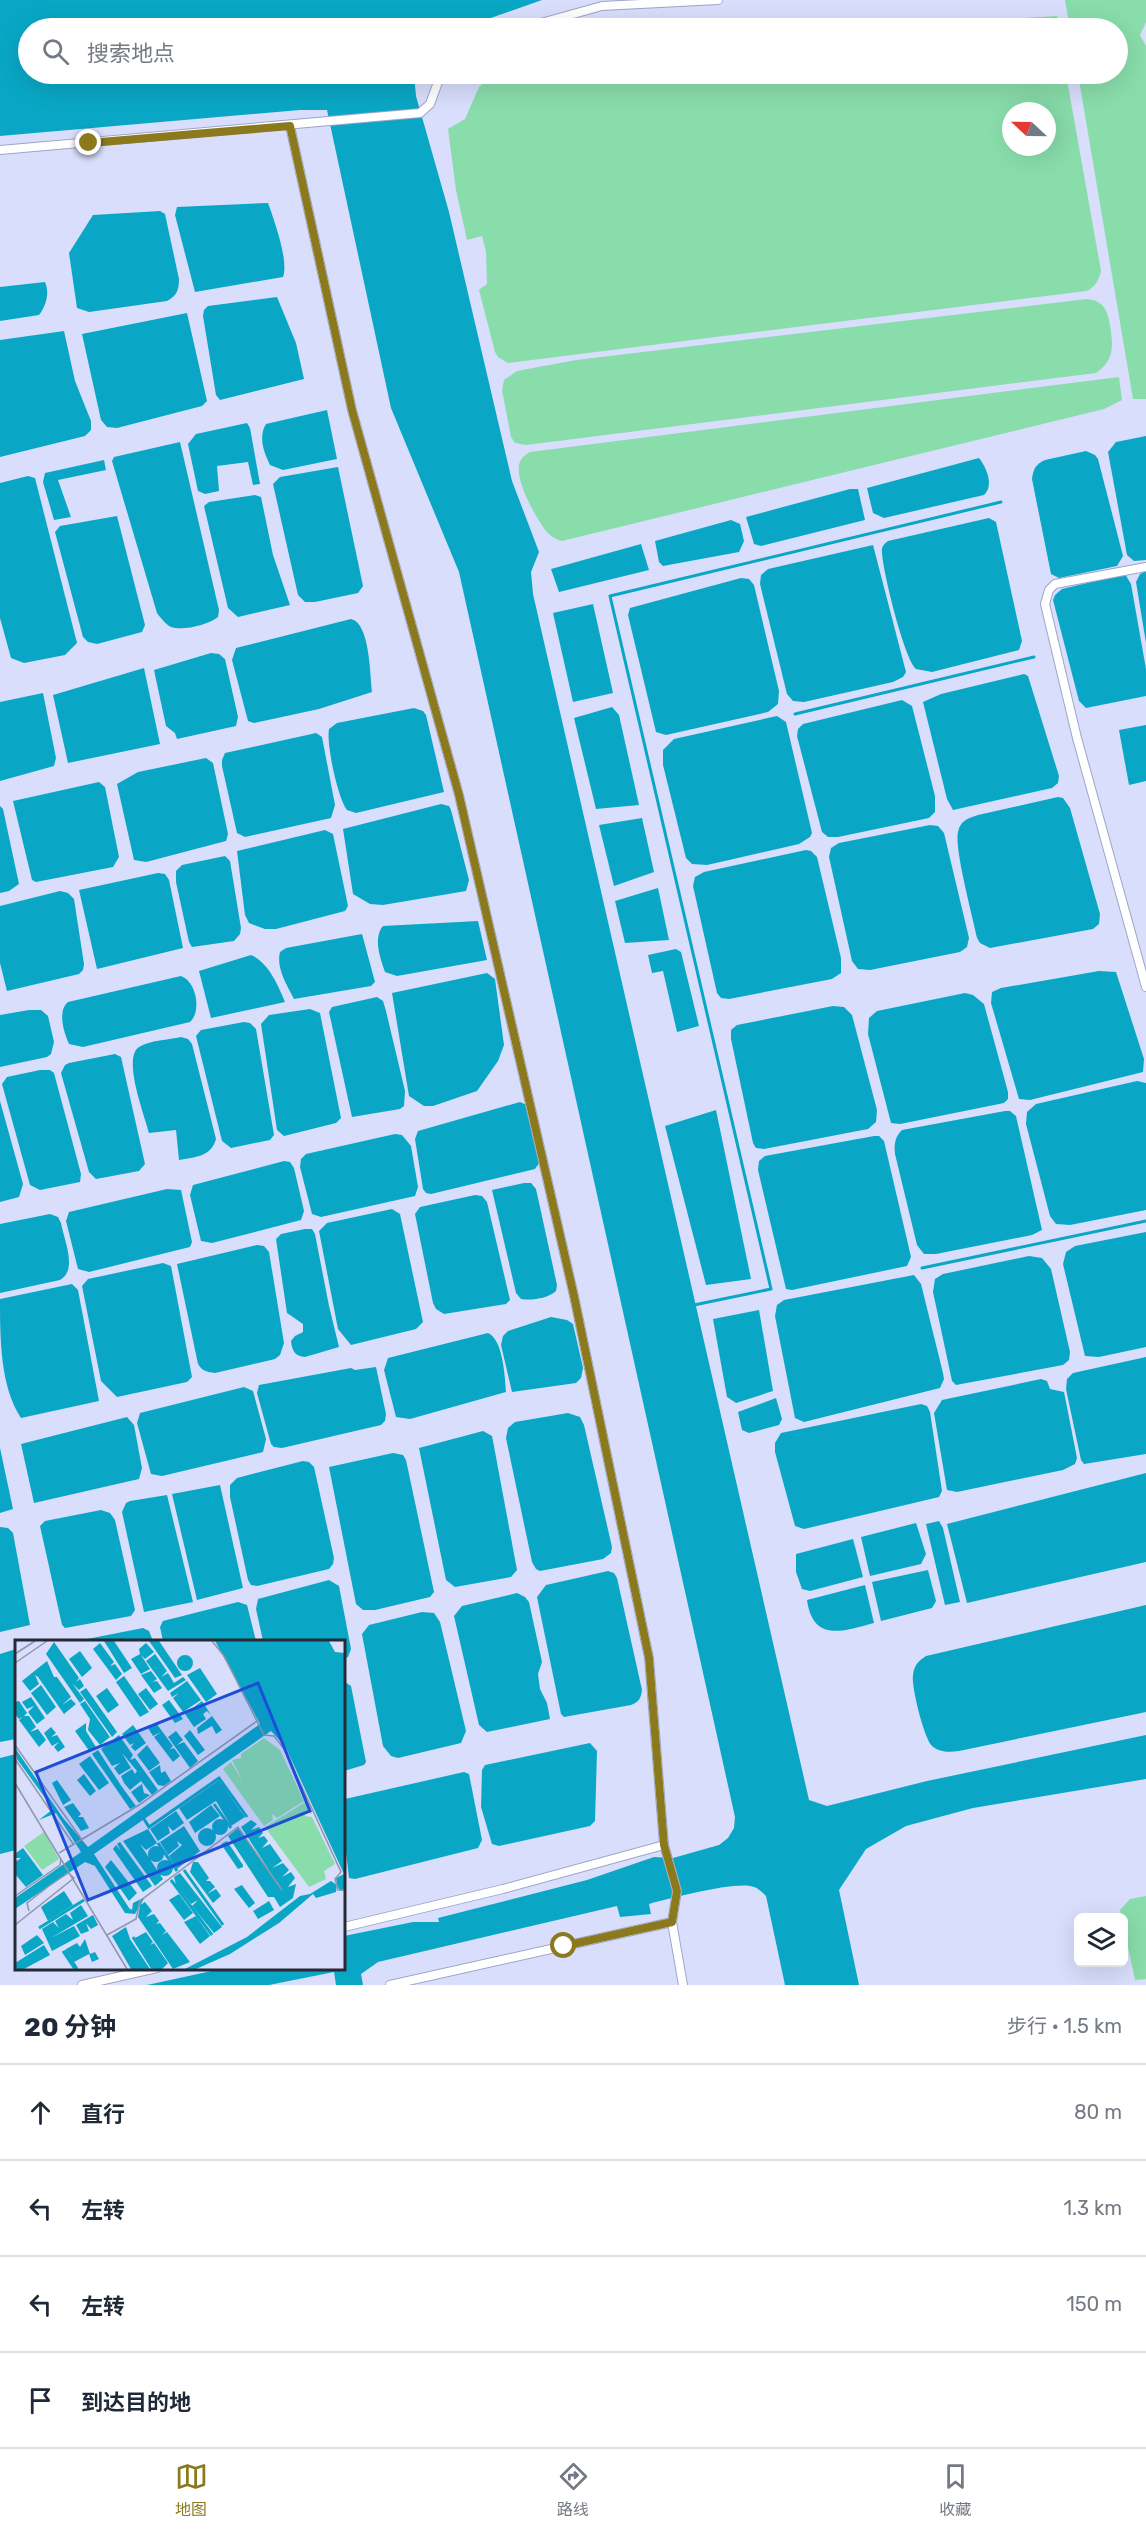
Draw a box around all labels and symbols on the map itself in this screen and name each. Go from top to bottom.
north arrow [1002,102,1056,156]
route end [75,129,101,155]
inset map [15,1640,345,1970]
route start [550,1932,576,1958]

